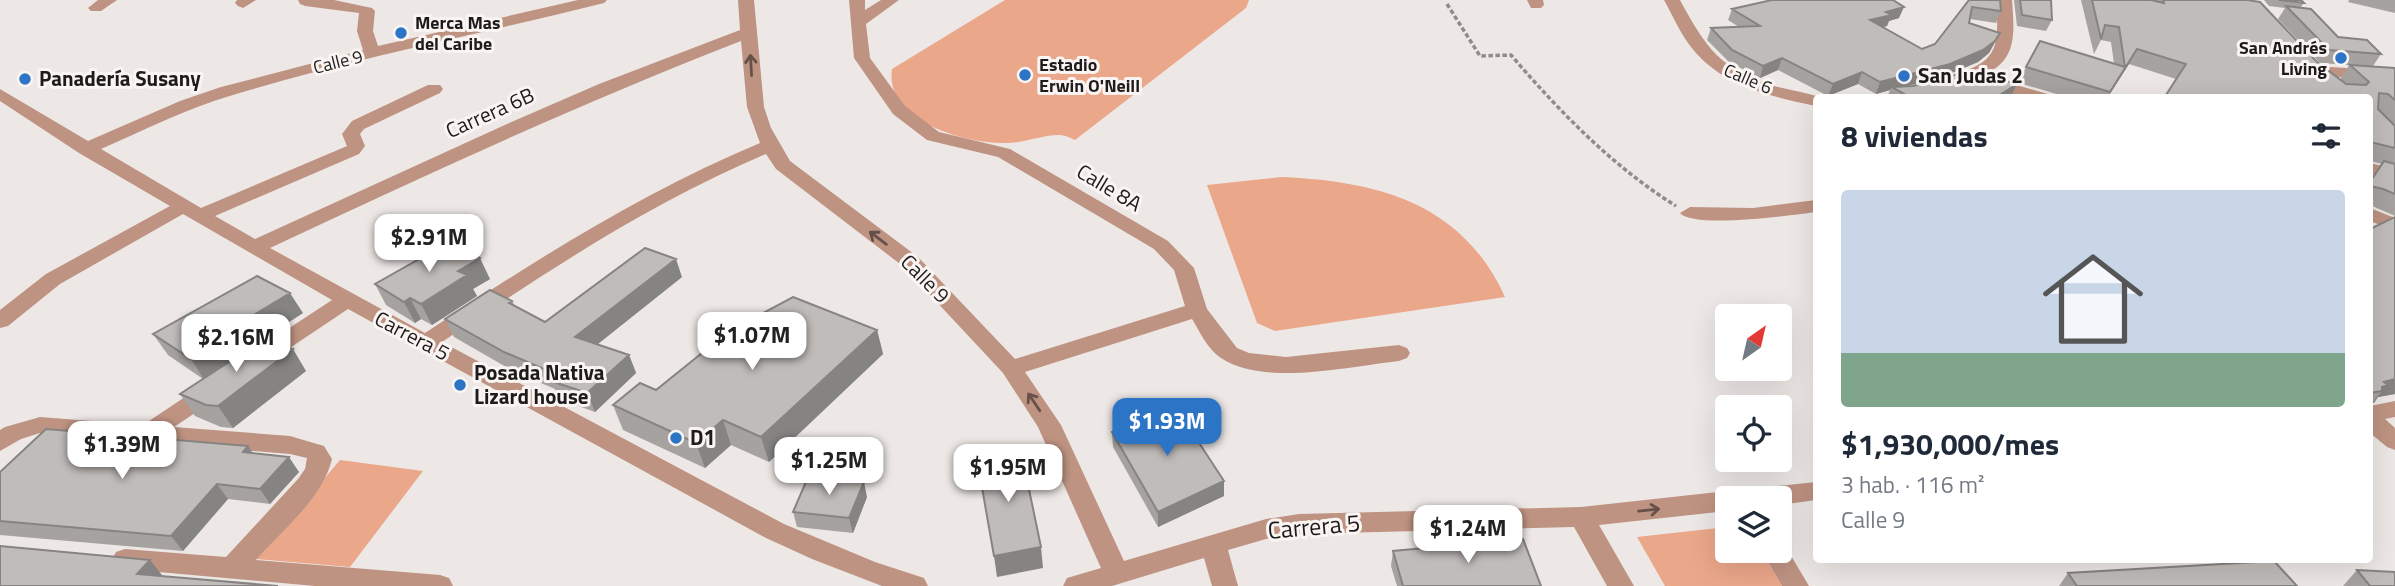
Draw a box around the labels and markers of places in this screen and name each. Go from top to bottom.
place label: Merca Mas del Caribe [415,9,501,57]
marker: Merca Mas del Caribe [393,25,409,41]
place label: San Andrés Living [2239,34,2327,82]
marker: San Andrés Living [2333,50,2349,66]
place label: Estadio Erwin O'Neill [1039,51,1140,99]
place label: San Judas 2 [1918,59,2023,91]
place label: Panadería Susany [39,62,201,94]
marker: Estadio Erwin O'Neill [1017,67,1033,83]
marker: San Judas 2 [1896,68,1912,84]
marker: Panadería Susany [17,71,33,87]
pin: $2.91M [372,215,486,274]
pin: $1.07M [695,312,809,372]
pin: $2.16M [179,314,293,374]
place label: Posada Nativa Lizard house [474,356,605,412]
marker: Posada Nativa Lizard house [452,377,468,393]
pin: $1.93M [1110,398,1224,458]
pin: $1.39M [65,421,179,481]
place label: D1 [690,421,715,453]
marker: D1 [668,430,684,446]
pin: $1.25M [772,438,886,497]
pin: $1.95M [951,444,1065,504]
pin: $1.24M [1411,505,1525,565]

